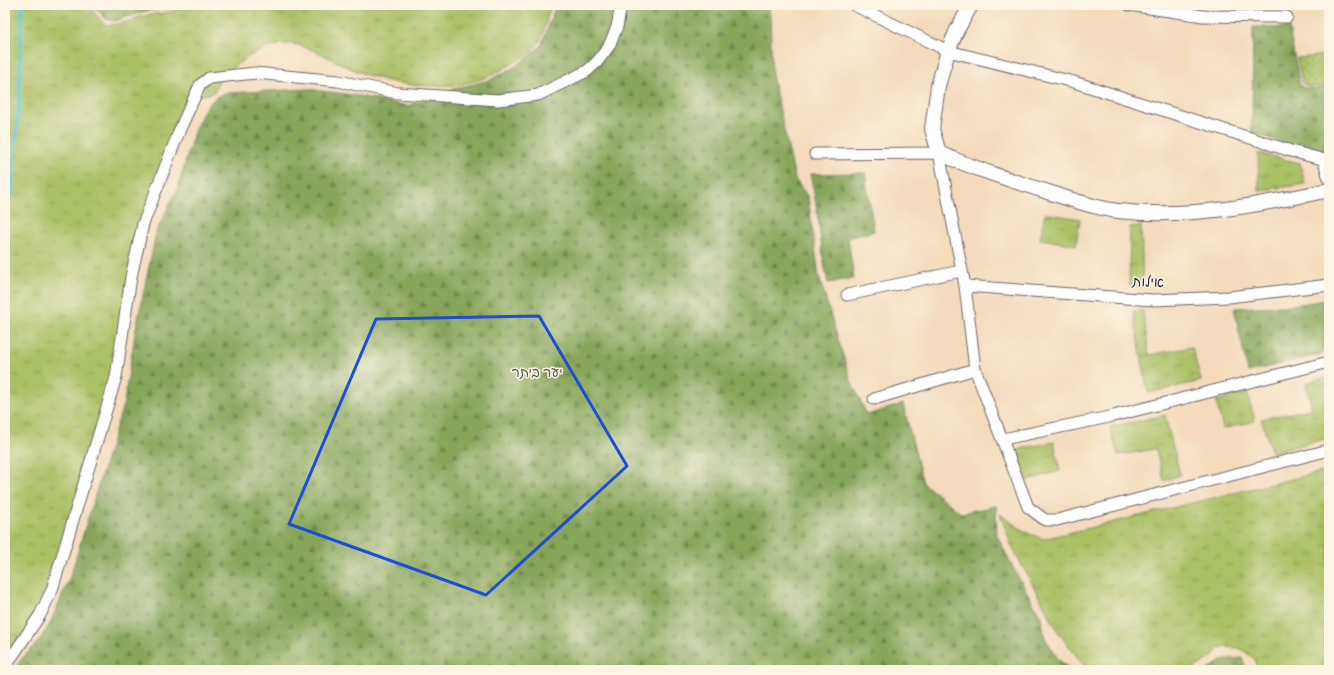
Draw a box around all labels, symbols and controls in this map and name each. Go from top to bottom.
street label: אילות [1131,274,1164,293]
park label: יער ביתר [511,366,563,383]

